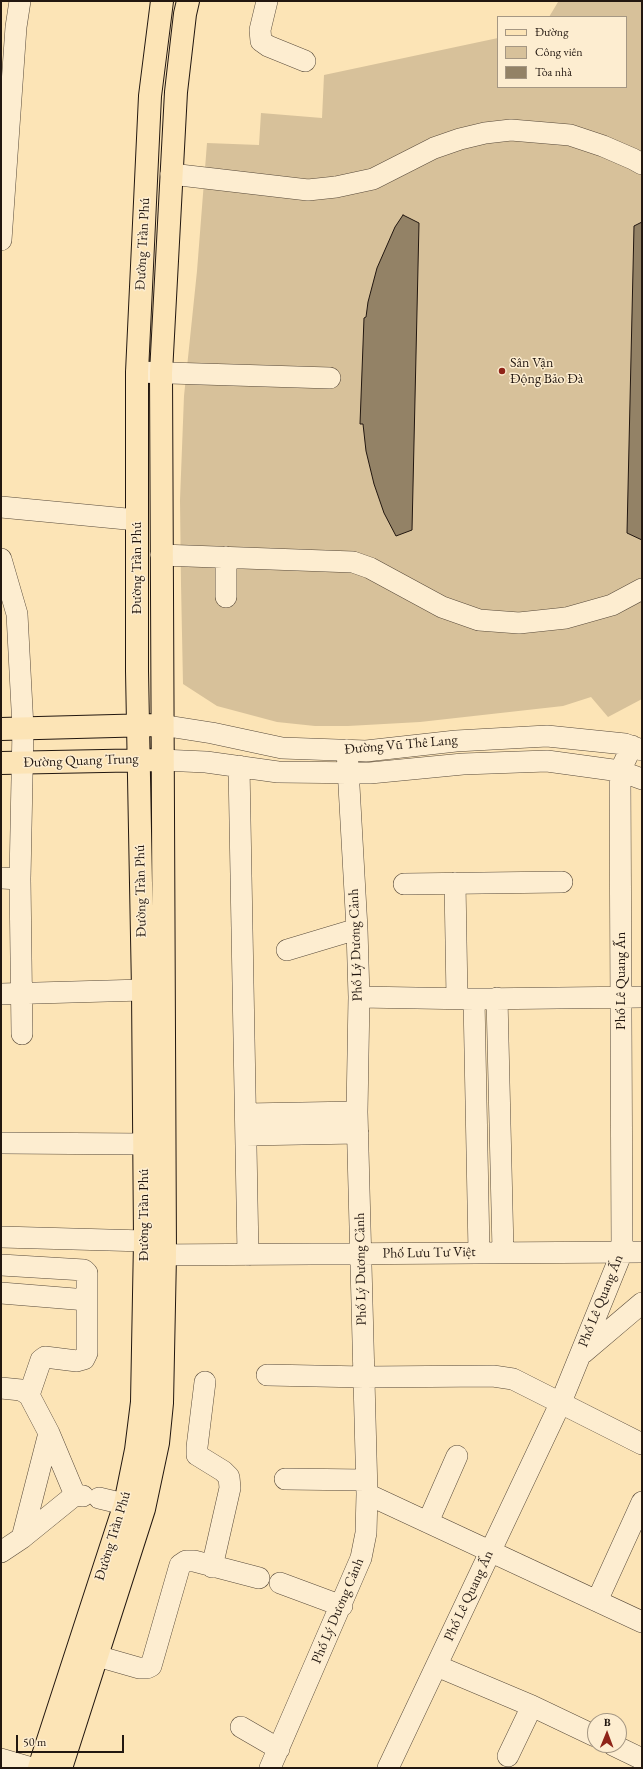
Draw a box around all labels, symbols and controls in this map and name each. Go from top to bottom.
legend [497,16,627,88]
text: Đường [535,24,568,40]
text: Công viên [535,44,583,60]
text: Tòa nhà [535,64,572,80]
street label: Đường Trần Phú [132,197,154,291]
place label: Sân Vận Động Bảo Đà [510,355,583,388]
marker: Sân Vận Động Bảo Đà [497,366,507,376]
street label: Đường Trần Phú [129,522,145,614]
street label: Đường Vũ Thê Lang [344,732,458,758]
street label: Đường Quang Trung [23,751,139,771]
street label: Đường Trần Phú [132,845,150,937]
street label: Phố Lý Dương Cảnh [346,888,366,1002]
street label: Phố Lê Quang Ấn [613,932,629,1030]
street label: Đường Trần Phú [136,1169,152,1261]
street label: Phố Lý Dương Cảnh [352,1212,370,1326]
street label: Phố Lưu Tư Việt [382,1244,476,1262]
street label: Phố Lê Quang Ấn [575,1252,627,1350]
street label: Đường Trần Phú [91,1489,135,1583]
street label: Phố Lê Quang Ấn [441,1548,497,1644]
street label: Phố Lý Dương Cảnh [308,1556,368,1666]
north arrow [587,1713,627,1753]
text: B [604,1715,611,1729]
scale bar [18,1727,126,1753]
text: 50 m [23,1734,46,1750]

